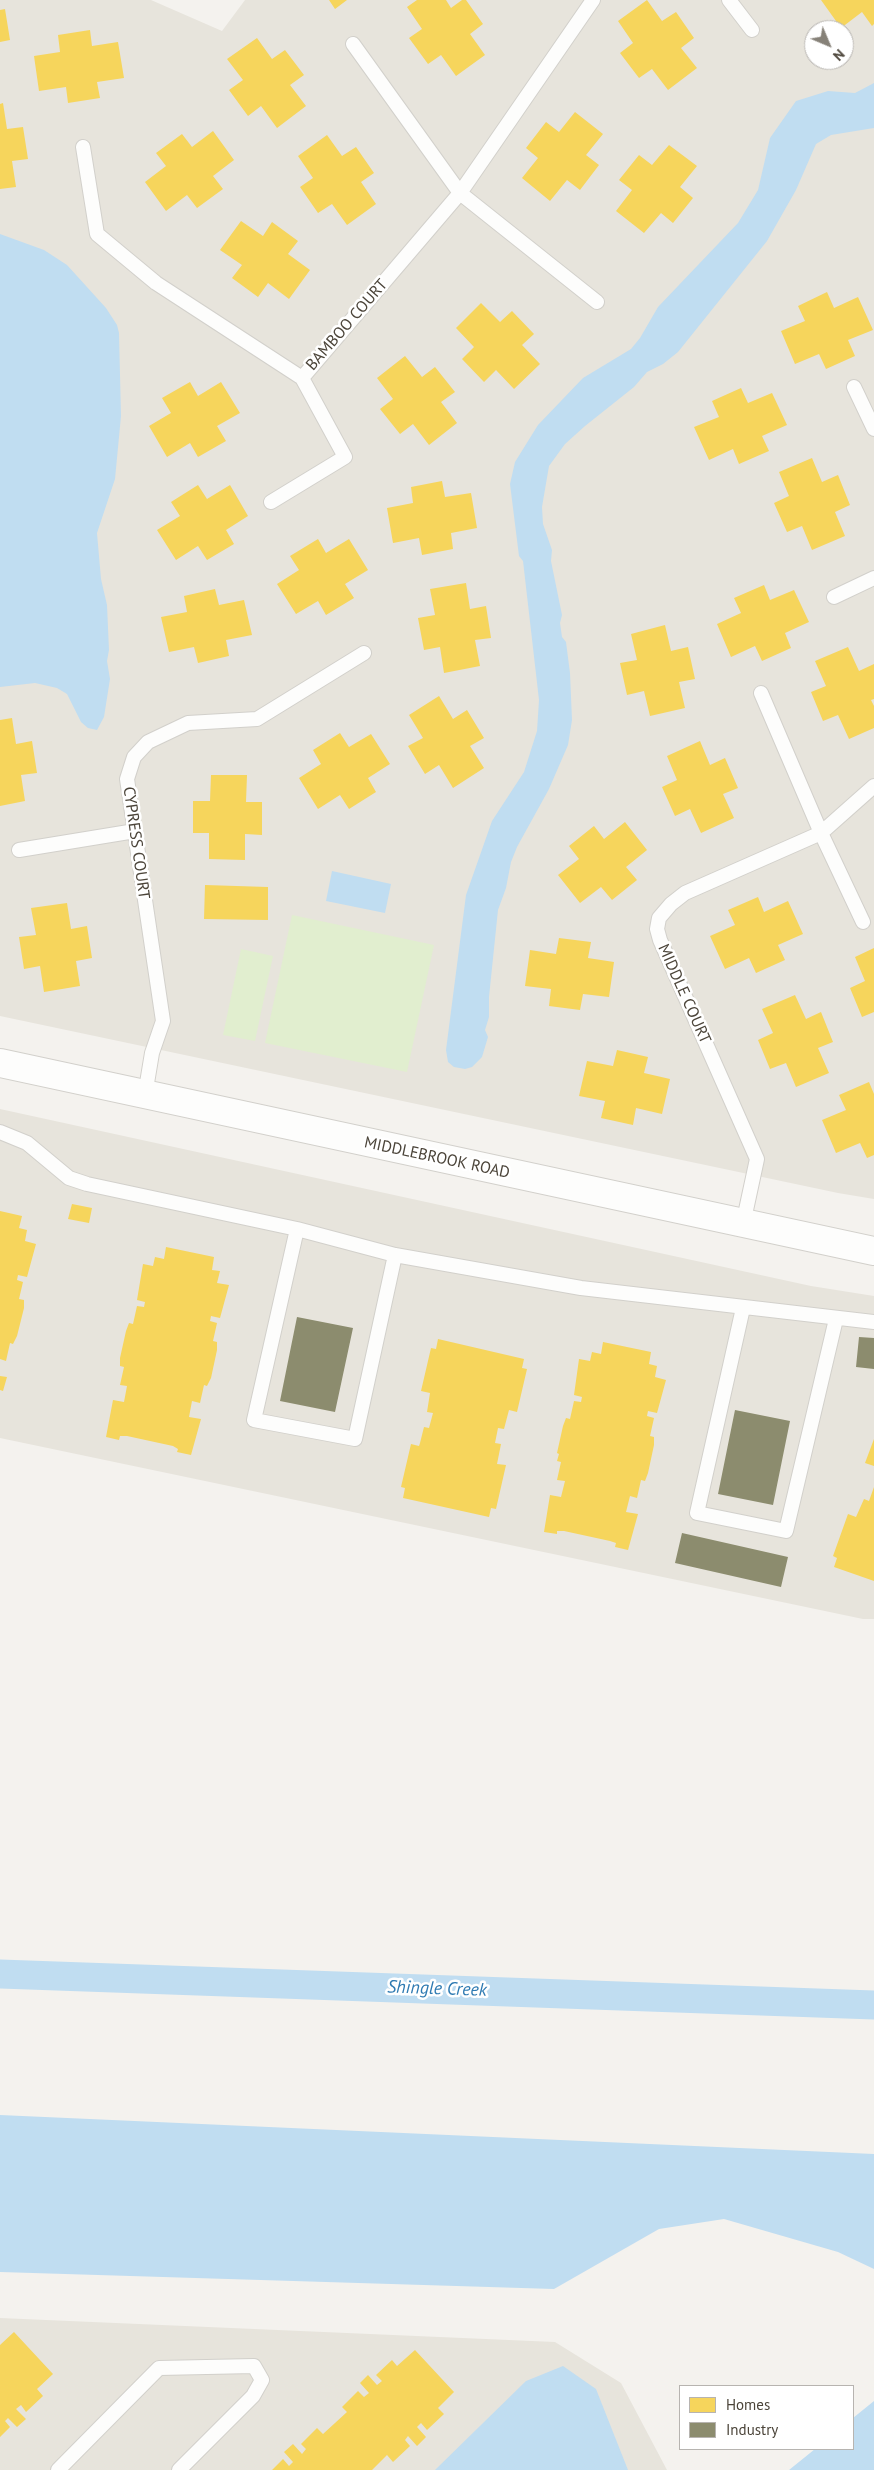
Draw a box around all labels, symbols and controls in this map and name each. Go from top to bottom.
north arrow [804,20,854,70]
text: N [829,45,849,65]
street label: BAMBOO COURT [302,276,392,374]
street label: CYPRESS COURT [119,786,153,900]
street label: MIDDLE COURT [653,941,715,1047]
street label: MIDDLEBROOK ROAD [362,1133,512,1183]
water label: Shingle Creek [387,1976,487,2002]
legend [679,2385,854,2450]
text: Homes [726,2395,770,2414]
text: Industry [726,2420,778,2439]

